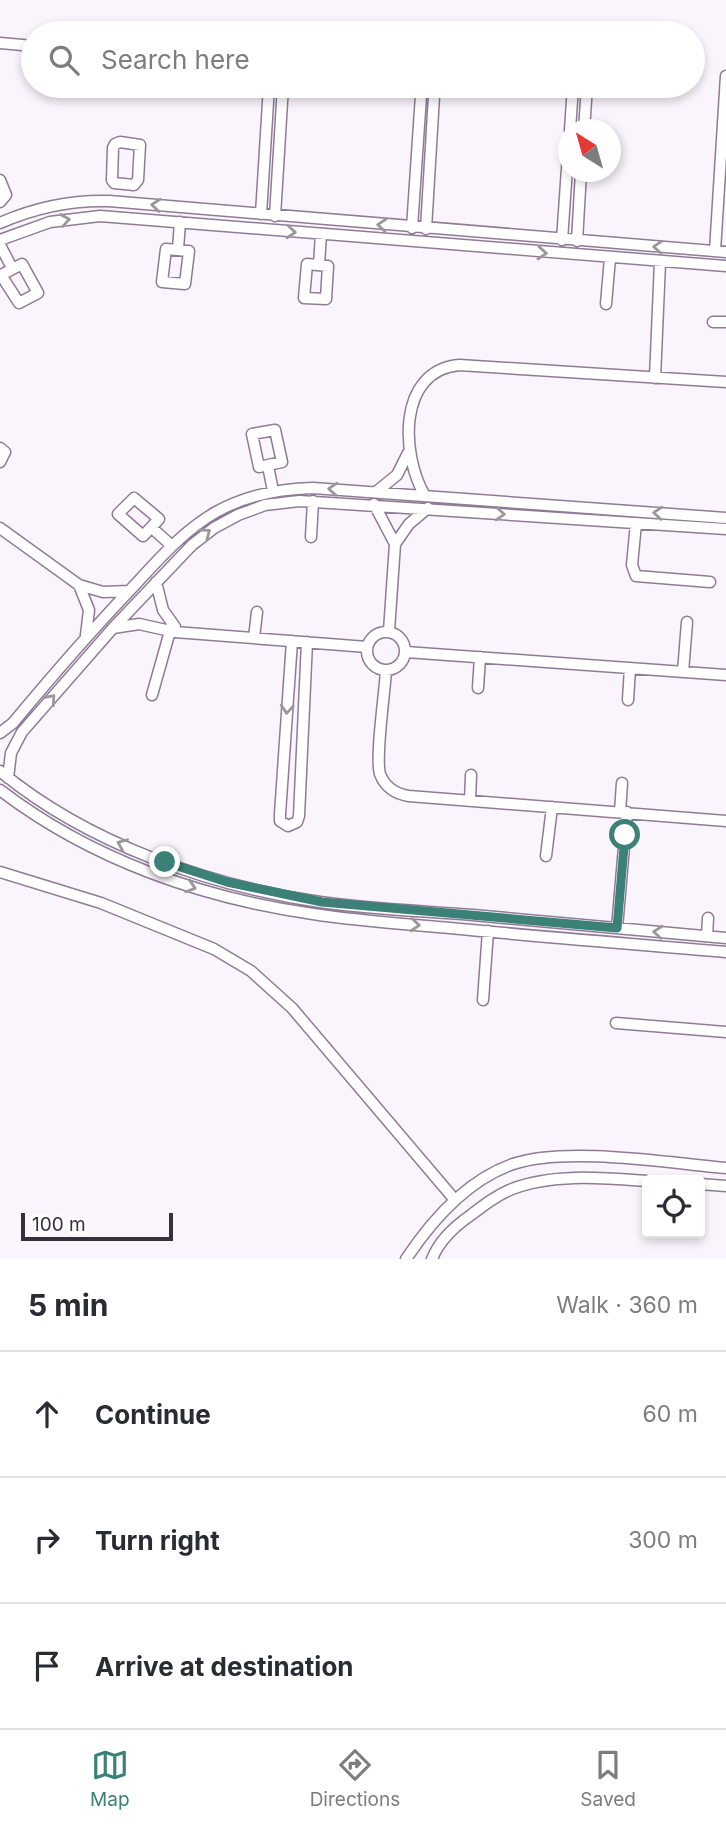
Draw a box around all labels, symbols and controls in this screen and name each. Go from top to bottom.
search box [21,21,705,98]
icon: search [45,41,83,79]
text: Search here [101,44,250,75]
north arrow [558,119,621,182]
one-way arrow [150,198,161,213]
one-way arrow [59,212,71,227]
one-way arrow [377,218,388,233]
one-way arrow [286,224,297,239]
one-way arrow [652,240,663,255]
one-way arrow [537,245,548,260]
one-way arrow [327,482,338,497]
one-way arrow [652,505,663,520]
one-way arrow [495,506,506,521]
one-way arrow [199,529,211,541]
one-way arrow [43,694,55,707]
one-way arrow [280,704,295,715]
route start [609,819,640,850]
one-way arrow [117,838,130,852]
route end [149,846,180,877]
one-way arrow [184,879,197,893]
one-way arrow [409,917,421,932]
one-way arrow [652,924,664,939]
map controls [642,1175,705,1238]
button: locate [642,1175,705,1238]
scale bar [21,1210,173,1242]
text: 100 m [32,1213,86,1236]
text: 5 min [28,1287,108,1323]
text: Walk · 360 m [556,1291,698,1319]
icon: ahead [28,1395,66,1433]
text: Continue [95,1399,211,1430]
text: 60 m [643,1400,698,1428]
icon: right [28,1521,66,1559]
text: Turn right [95,1525,220,1556]
text: 300 m [628,1526,698,1554]
icon: arrive [28,1647,66,1685]
text: Arrive at destination [95,1651,354,1682]
tab: Map [90,1746,130,1811]
tab: Directions [310,1746,400,1811]
tab: Saved [580,1746,636,1811]

